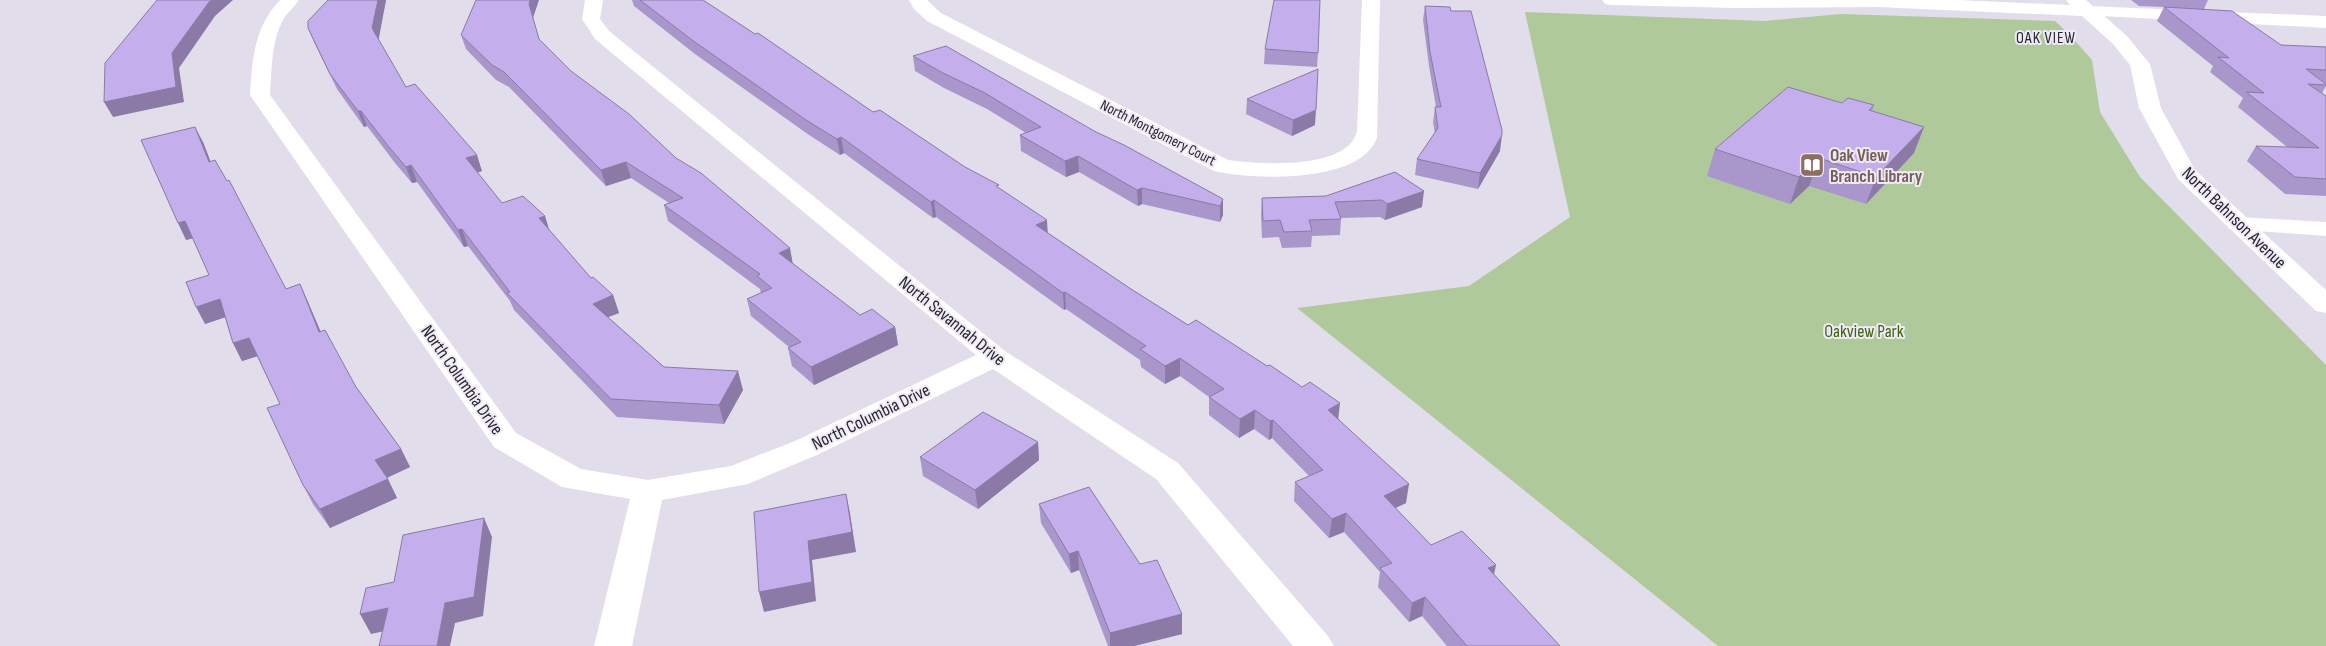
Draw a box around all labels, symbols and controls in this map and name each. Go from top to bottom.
district label: OAK VIEW [2016,29,2076,48]
street label: North Montgomery Court [1097,96,1219,171]
place label: Oak View Branch Library [1830,145,1923,187]
library icon: Oak View Branch Library [1799,152,1825,178]
street label: North Bahnson Avenue [2177,163,2291,273]
street label: North Savannah Drive [895,272,1009,370]
street label: North Columbia Drive [417,321,507,439]
park label: Oakview Park [1824,321,1904,342]
street label: North Columbia Drive [809,379,933,455]

